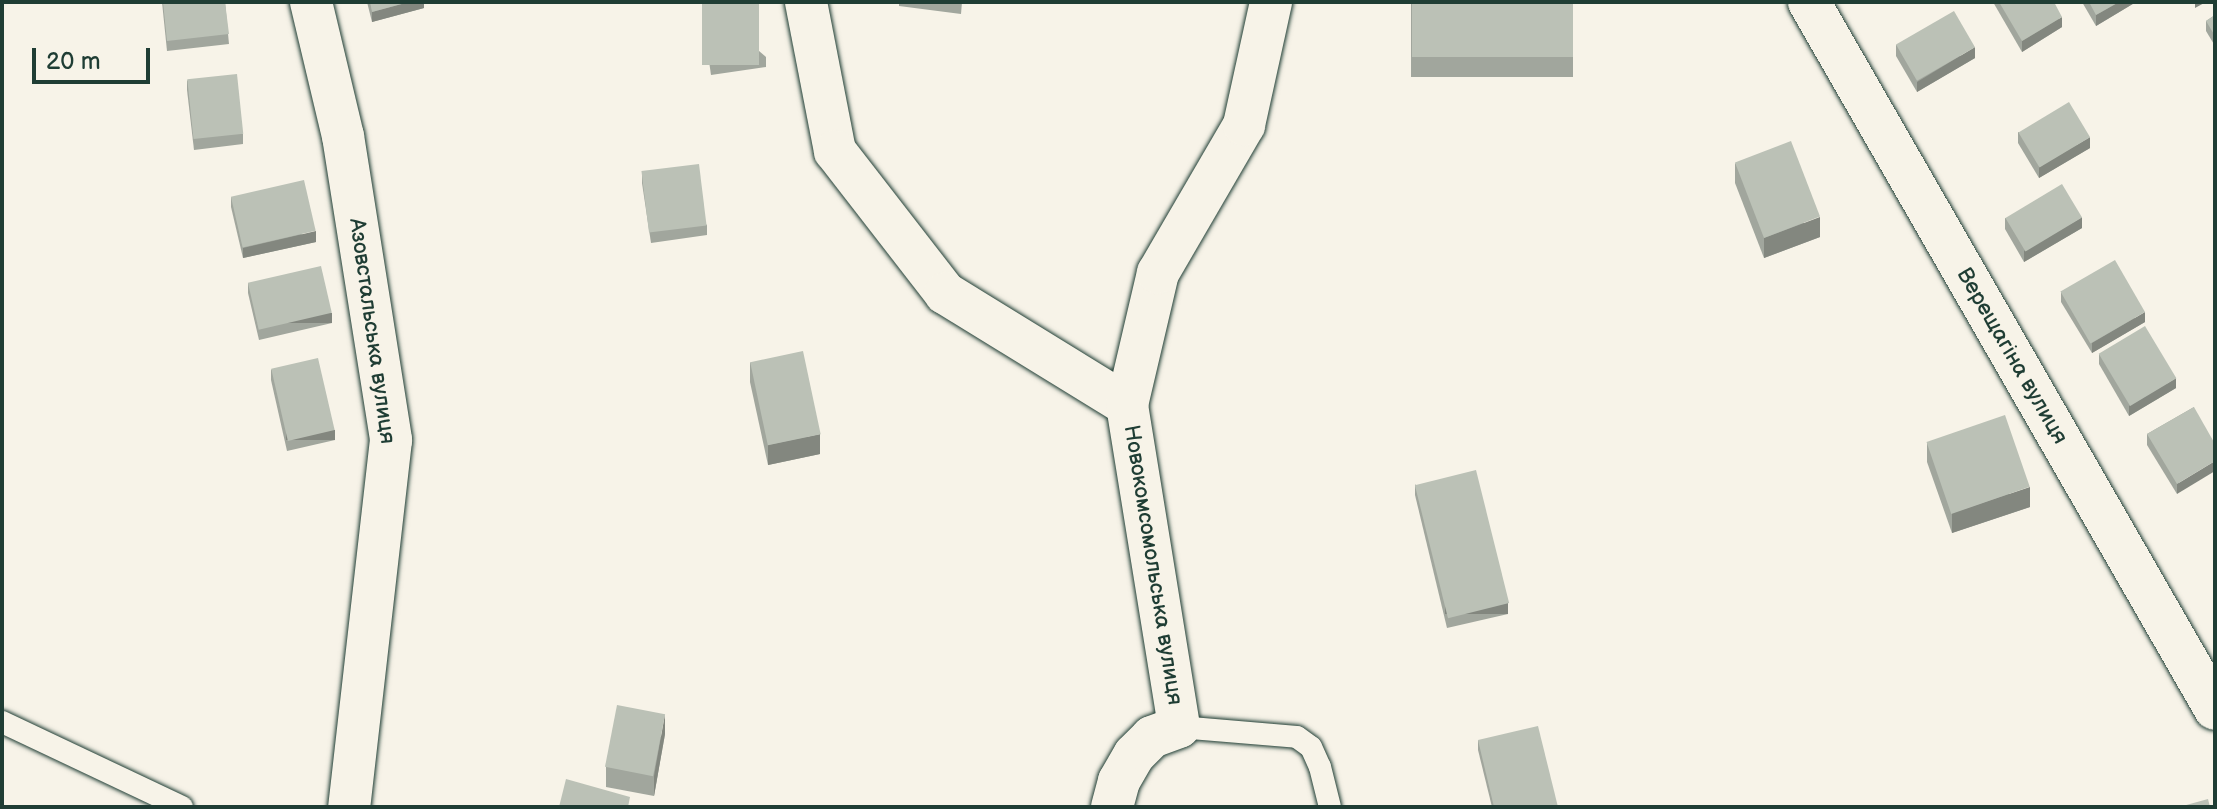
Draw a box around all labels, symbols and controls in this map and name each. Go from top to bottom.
scale bar [36,32,154,82]
text: 20 m [46,47,101,76]
street label: Азовстальська вулиця [343,217,401,445]
street label: Верещагіна вулиця [1951,263,2073,449]
street label: Новокомсомольська вулиця [1118,423,1188,707]

